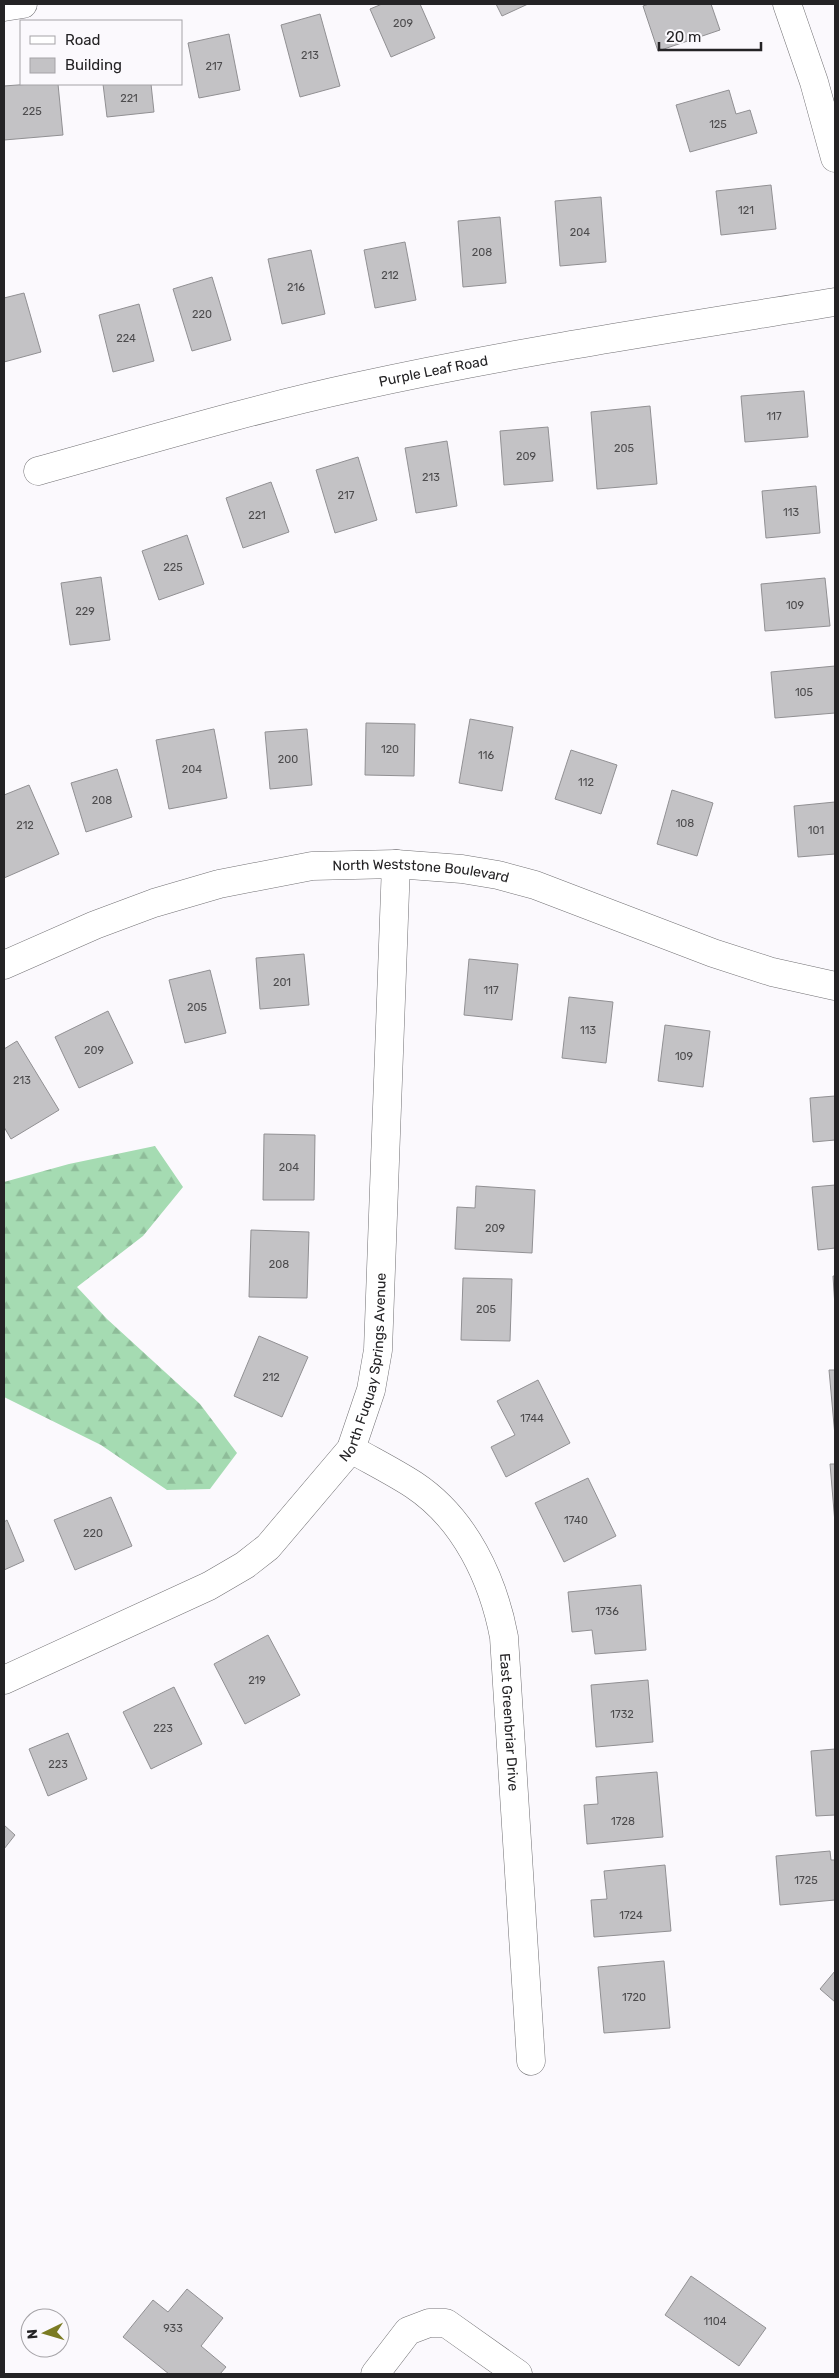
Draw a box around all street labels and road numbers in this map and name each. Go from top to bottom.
street label: Purple Leaf Road [377,352,489,390]
street label: North Weststone Boulevard [332,855,511,886]
street label: North Fuquay Springs Avenue [336,1272,389,1465]
street label: East Greenbriar Drive [497,1653,522,1792]

